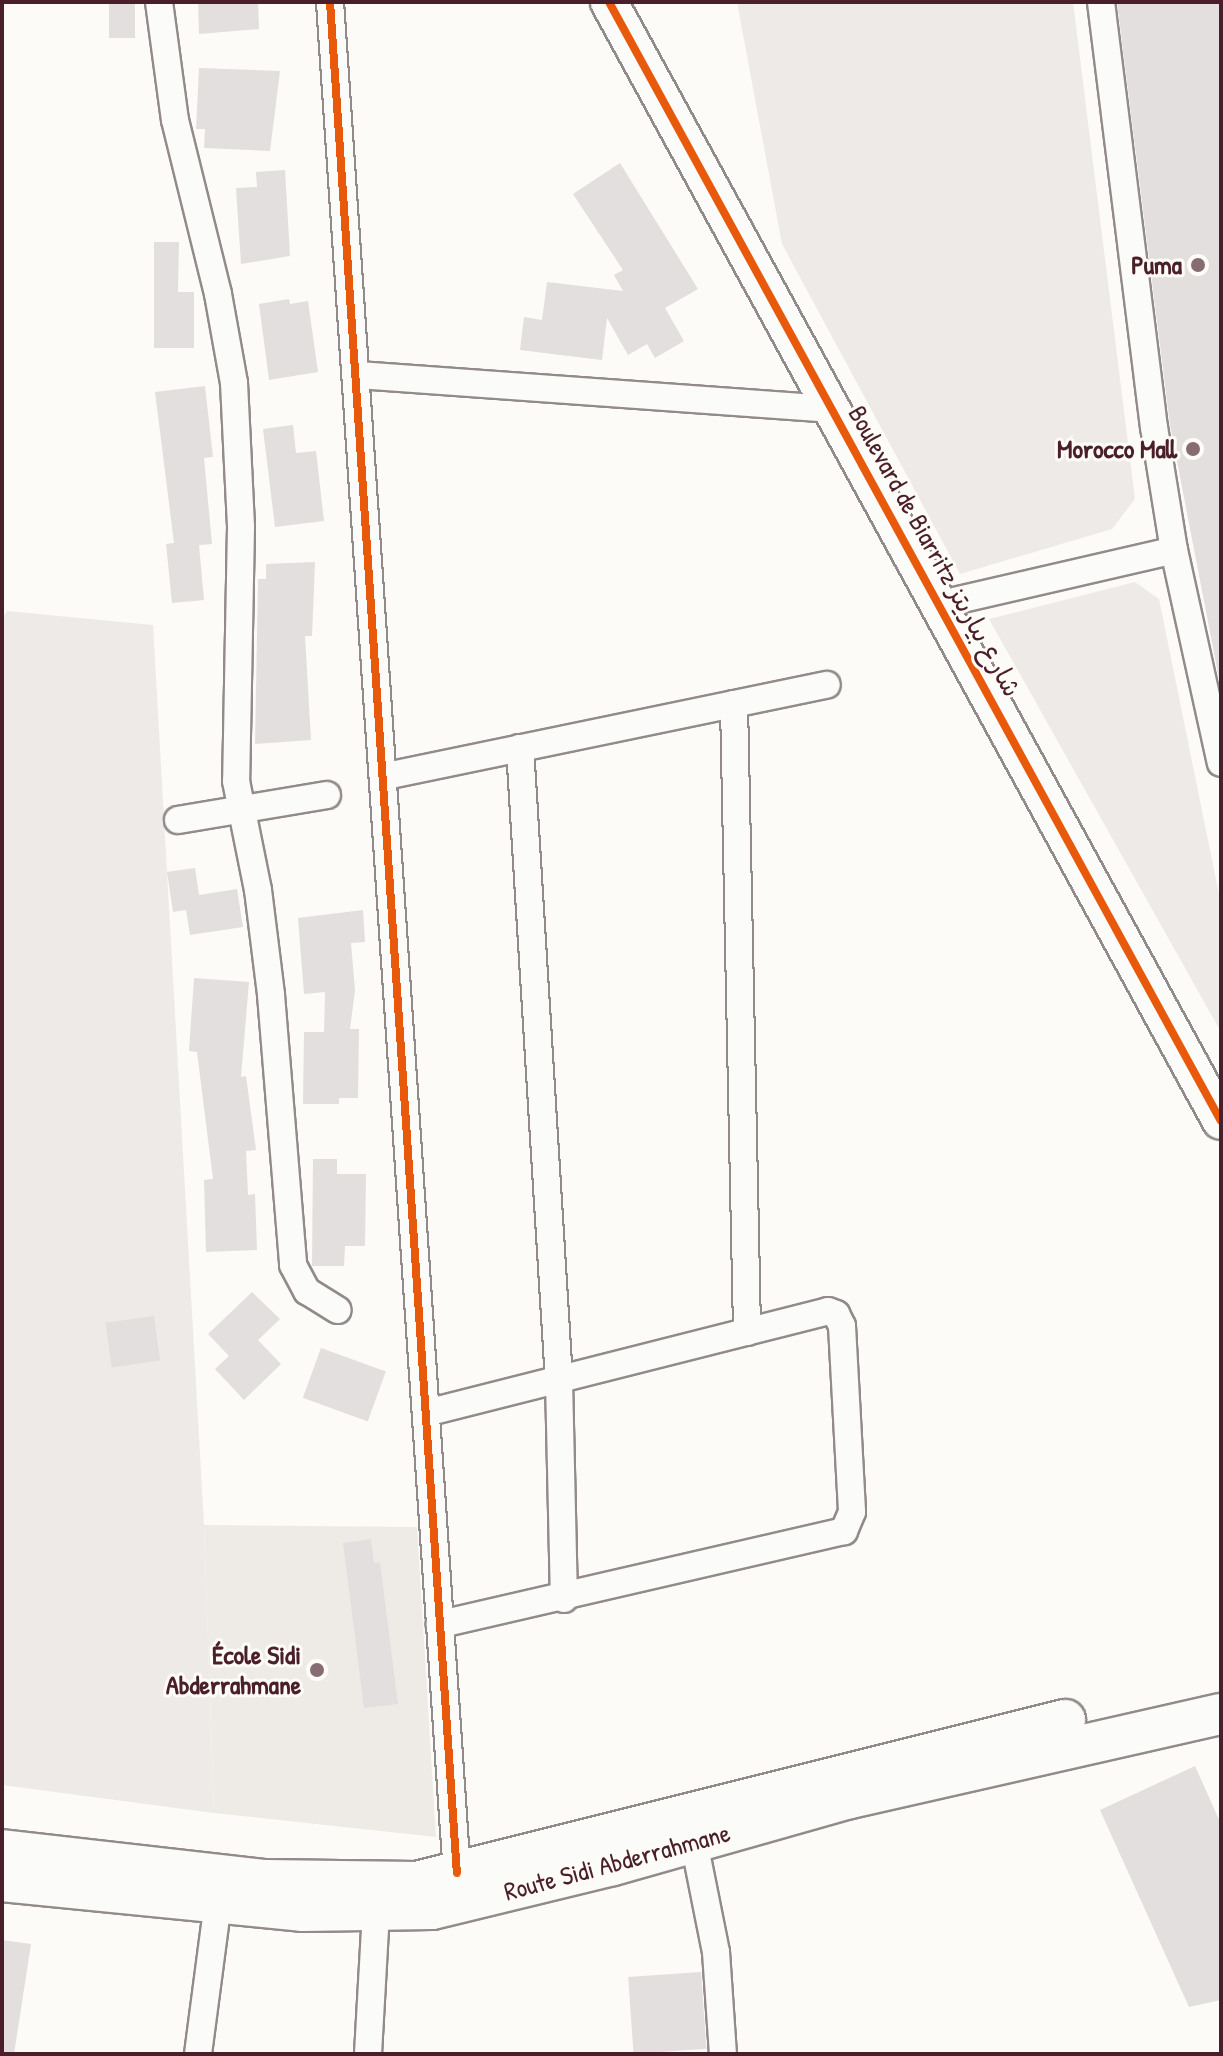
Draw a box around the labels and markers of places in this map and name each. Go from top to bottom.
place label: Puma [1131,249,1182,281]
marker: Puma [1189,256,1207,274]
place label: Morocco Mall [1057,433,1177,465]
marker: Morocco Mall [1184,440,1202,458]
place label: École Sidi Abderrahmane [166,1639,301,1700]
marker: École Sidi Abderrahmane [308,1661,326,1679]

